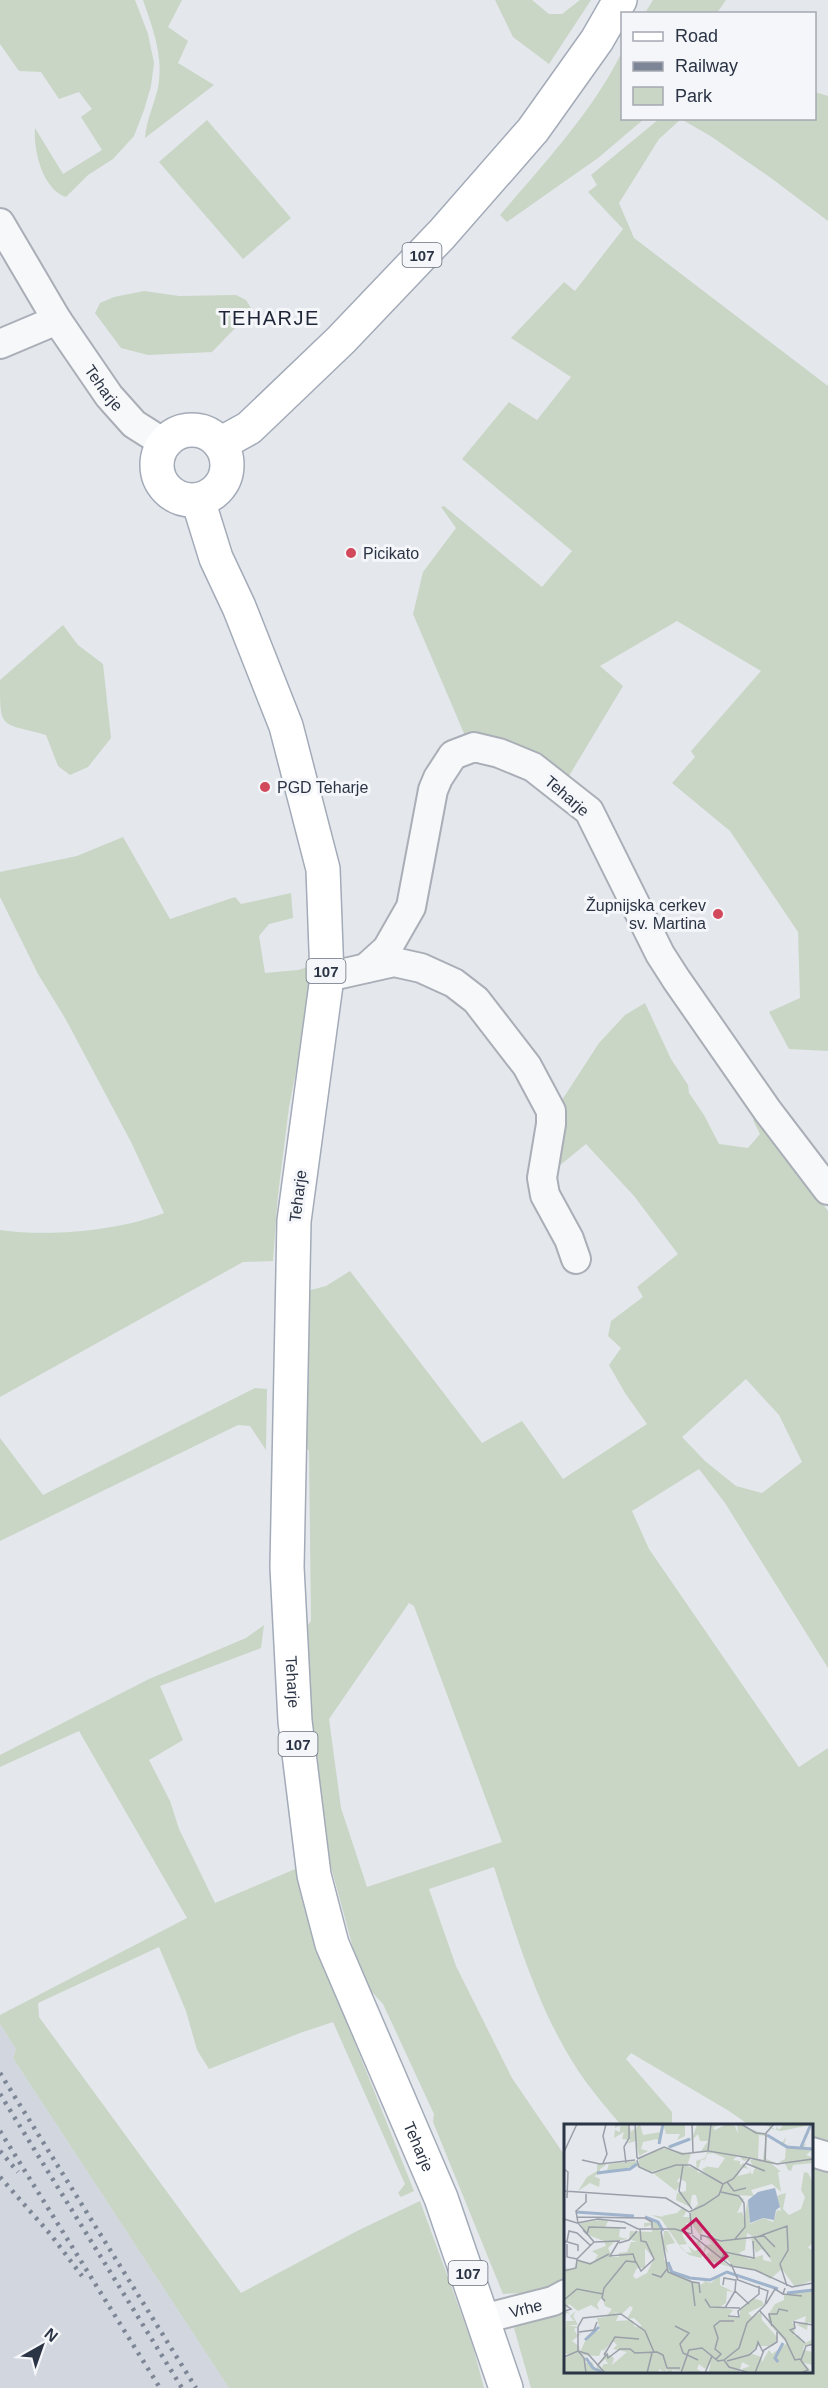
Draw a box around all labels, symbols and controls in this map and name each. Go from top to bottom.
legend [621,12,816,120]
text: Road [675,26,718,46]
text: Railway [675,56,738,76]
text: Park [675,86,713,106]
road number: 107 [402,243,442,267]
district label: TEHARJE [218,307,320,329]
street label: Teharje [82,362,127,414]
place label: Picikato [363,545,419,562]
marker: Picikato [344,546,358,560]
street label: Teharje [542,772,592,820]
place label: PGD Teharje [277,779,368,796]
marker: PGD Teharje [258,780,272,794]
place label: Župnijska cerkev sv. Martina [586,896,706,932]
marker: Župnijska cerkev sv. Martina [711,907,725,921]
road number: 107 [306,959,346,983]
street label: Teharje [286,1169,310,1223]
street label: Teharje [283,1655,303,1709]
road number: 107 [278,1732,318,1756]
street label: Teharje [401,2119,437,2174]
inset map [564,2124,813,2373]
road number: 107 [448,2261,488,2285]
street label: Vrhe [507,2296,544,2320]
north arrow [12,2316,72,2376]
text: N [41,2325,61,2345]

